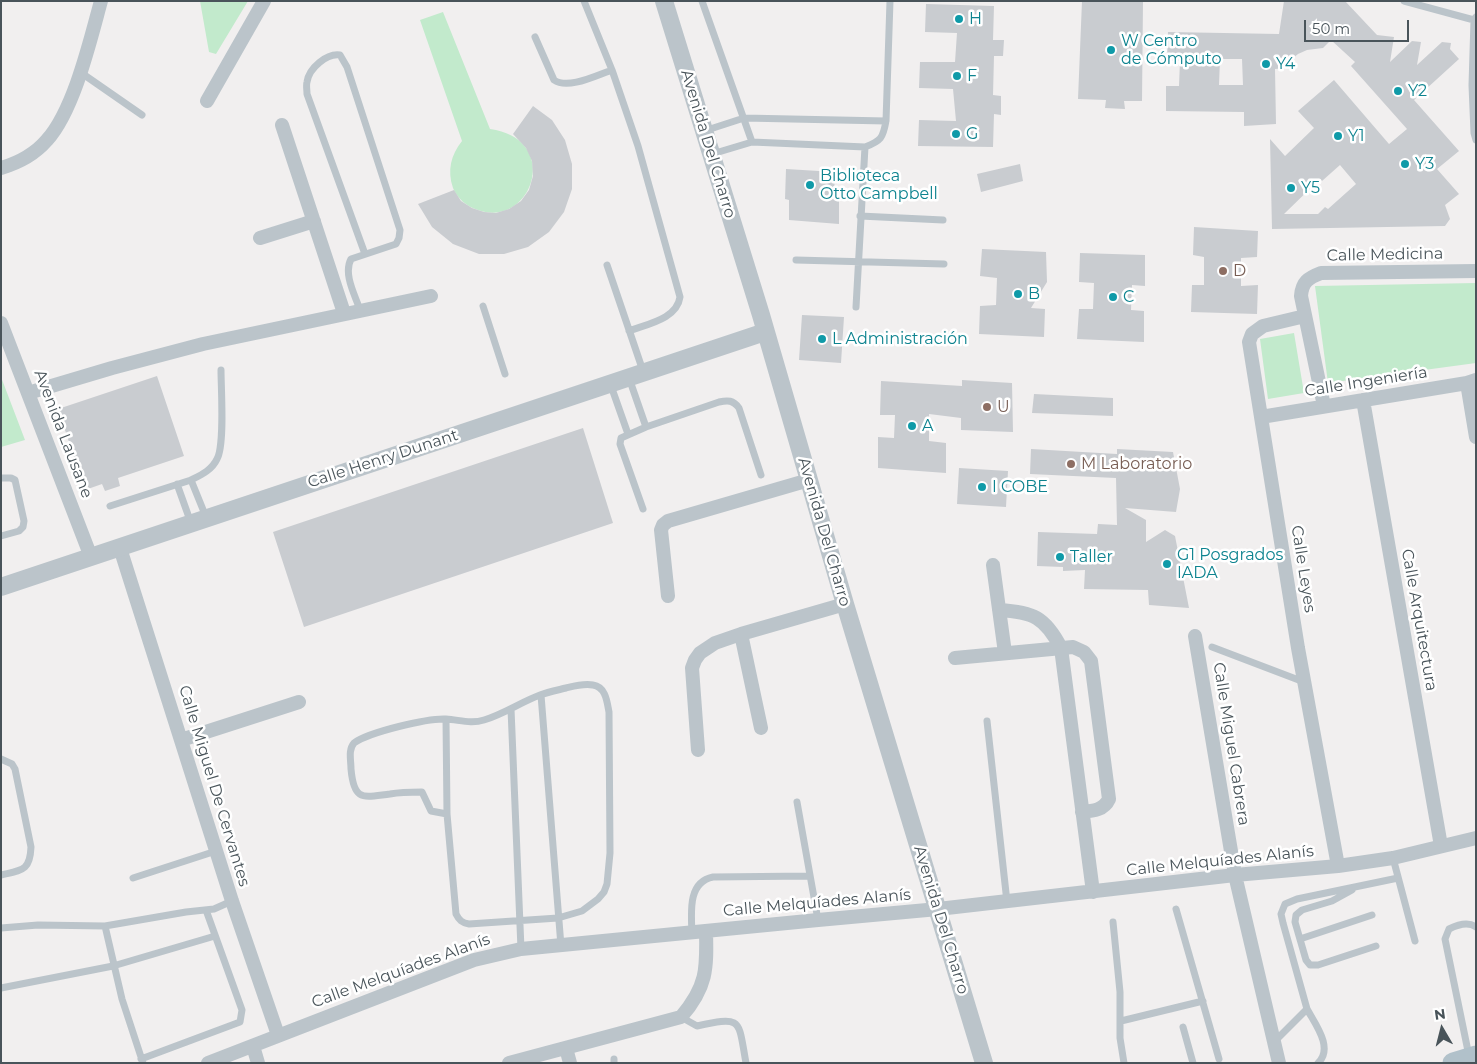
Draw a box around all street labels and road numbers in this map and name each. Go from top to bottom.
street label: Avenida Del Charro [676,67,740,221]
street label: Calle Medicina [1327,244,1443,266]
street label: Calle Ingeniería [1303,363,1429,401]
street label: Avenida Lausane [30,367,96,501]
street label: Calle Henry Dunant [305,426,461,492]
street label: Avenida Del Charro [794,455,854,609]
street label: Calle Leyes [1287,524,1319,614]
street label: Calle Arquitectura [1397,547,1441,693]
street label: Calle Miguel Cabrera [1209,661,1253,827]
street label: Calle Miguel De Cervantes [174,683,254,889]
street label: Calle Melquíades Alanís [1125,842,1315,880]
street label: Avenida Del Charro [909,843,973,997]
street label: Calle Melquíades Alanís [722,885,912,921]
street label: Calle Melquíades Alanís [309,930,493,1012]

